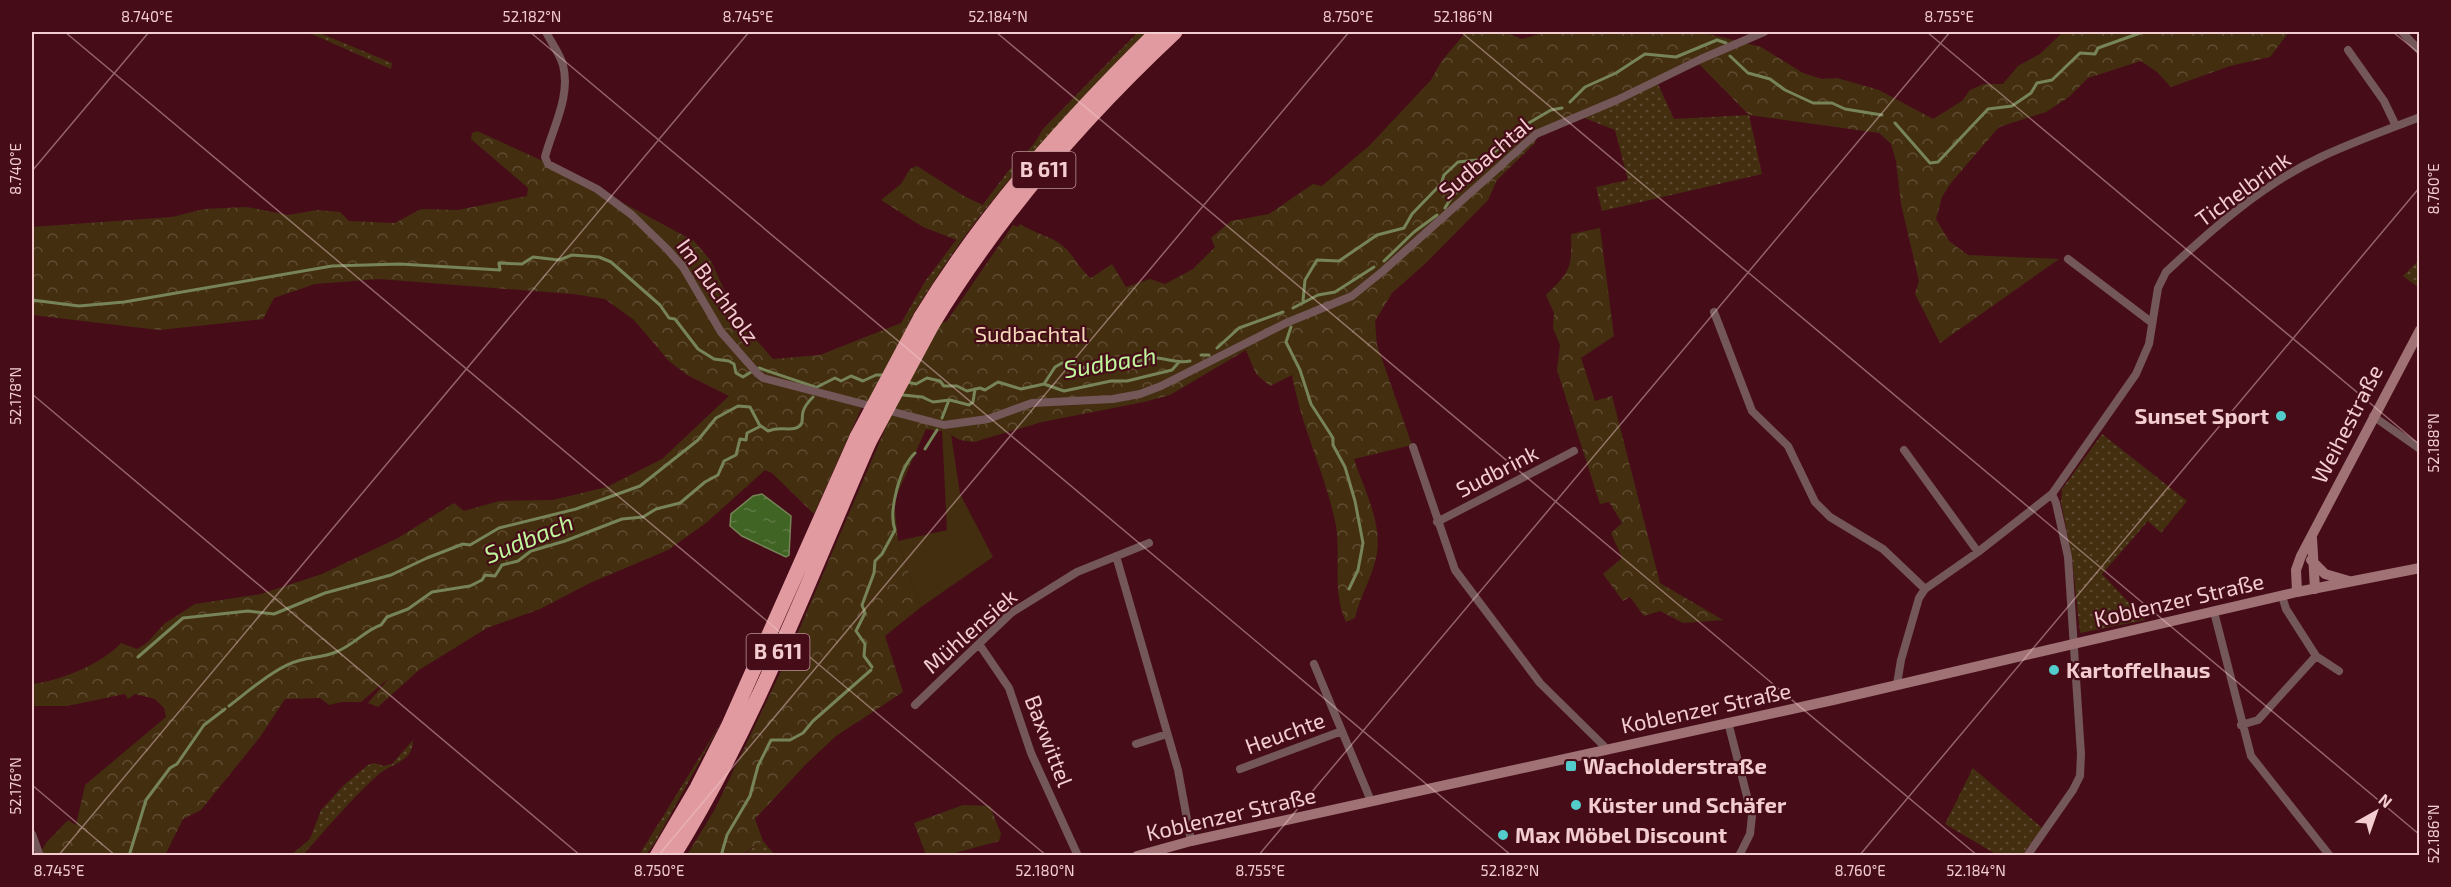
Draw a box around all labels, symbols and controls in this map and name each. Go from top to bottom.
text: 8.740°E [121,7,173,25]
text: 52.182°N [503,7,561,25]
text: 8.745°E [723,7,773,25]
text: 52.184°N [968,7,1028,25]
text: 8.750°E [1323,7,1373,25]
text: 52.186°N [1434,7,1492,25]
text: 8.755°E [1924,7,1974,25]
street label: Sudbachtal [1433,111,1536,203]
text: 8.740°E [6,143,24,195]
street label: Tichelbrink [2190,145,2295,231]
road number: B 611 [1012,152,1076,188]
text: 8.760°E [2424,163,2442,215]
street label: Im Buchholz [672,233,765,348]
park label: Sudbachtal [975,320,1088,346]
water label: Sudbach [1061,340,1158,383]
street label: Weihestraße [2305,360,2387,487]
text: 52.178°N [6,367,24,425]
place label: Sunset Sport [2134,402,2269,428]
marker: Sunset Sport [2274,409,2288,423]
text: 52.188°N [2424,413,2442,473]
street label: Sudbrink [1451,438,1542,502]
water label: Sudbach [480,507,577,569]
street label: Koblenzer Straße [2091,567,2266,631]
street label: Mühlensiek [917,583,1021,678]
road number: B 611 [746,634,810,670]
place label: Kartoffelhaus [2066,656,2210,682]
marker: Kartoffelhaus [2047,663,2061,677]
street label: Koblenzer Straße [1618,676,1793,738]
street label: Baxwittel [1021,691,1079,791]
street label: Heuchte [1241,706,1328,758]
place label: Wacholderstraße [1583,752,1767,778]
text: 52.176°N [6,757,24,815]
marker: Wacholderstraße [1564,759,1578,773]
street label: Koblenzer Straße [1143,781,1318,845]
north arrow [2346,782,2406,842]
text: N [2375,789,2396,811]
place label: Küster und Schäfer [1588,791,1787,817]
marker: Küster und Schäfer [1569,798,1583,812]
text: 52.186°N [2424,805,2442,863]
place label: Max Möbel Discount [1515,821,1727,847]
marker: Max Möbel Discount [1496,828,1510,842]
text: 8.745°E [34,861,84,879]
text: 8.750°E [634,861,684,879]
text: 52.180°N [1015,861,1075,879]
text: 8.755°E [1235,861,1285,879]
text: 52.182°N [1481,861,1539,879]
text: 8.760°E [1834,861,1886,879]
text: 52.184°N [1946,861,2006,879]

